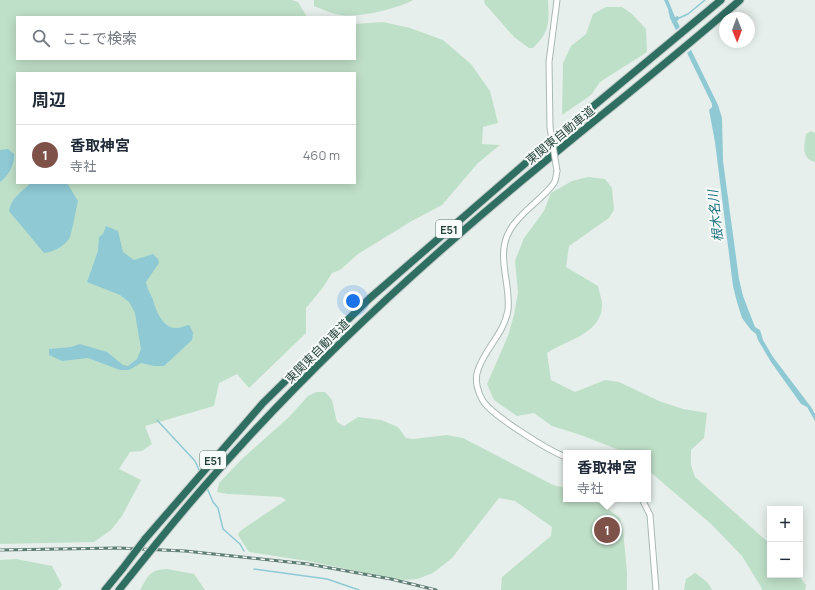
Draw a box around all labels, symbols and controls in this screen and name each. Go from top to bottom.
north arrow [719,12,755,48]
search box [16,16,356,60]
icon: search [30,27,52,49]
text: ここで検索 [62,28,137,49]
text: 周辺 [32,88,66,111]
street label: 東関東自動車道 [522,102,598,168]
text: 香取神宮 [70,135,130,156]
text: 1 [42,146,48,164]
text: 460 m [303,146,340,164]
text: 寺社 [70,157,96,175]
water label: 根木名川 [703,187,727,243]
road number: E51 [436,220,462,238]
your location [343,291,363,311]
street label: 東関東自動車道 [281,315,353,387]
popup [563,450,651,502]
road number: E51 [200,451,226,469]
text: 香取神宮 [577,457,637,478]
text: 寺社 [577,479,603,497]
map controls [767,506,803,578]
button: + [767,506,803,542]
pin: 1 [594,515,620,545]
button: − [767,542,803,578]

